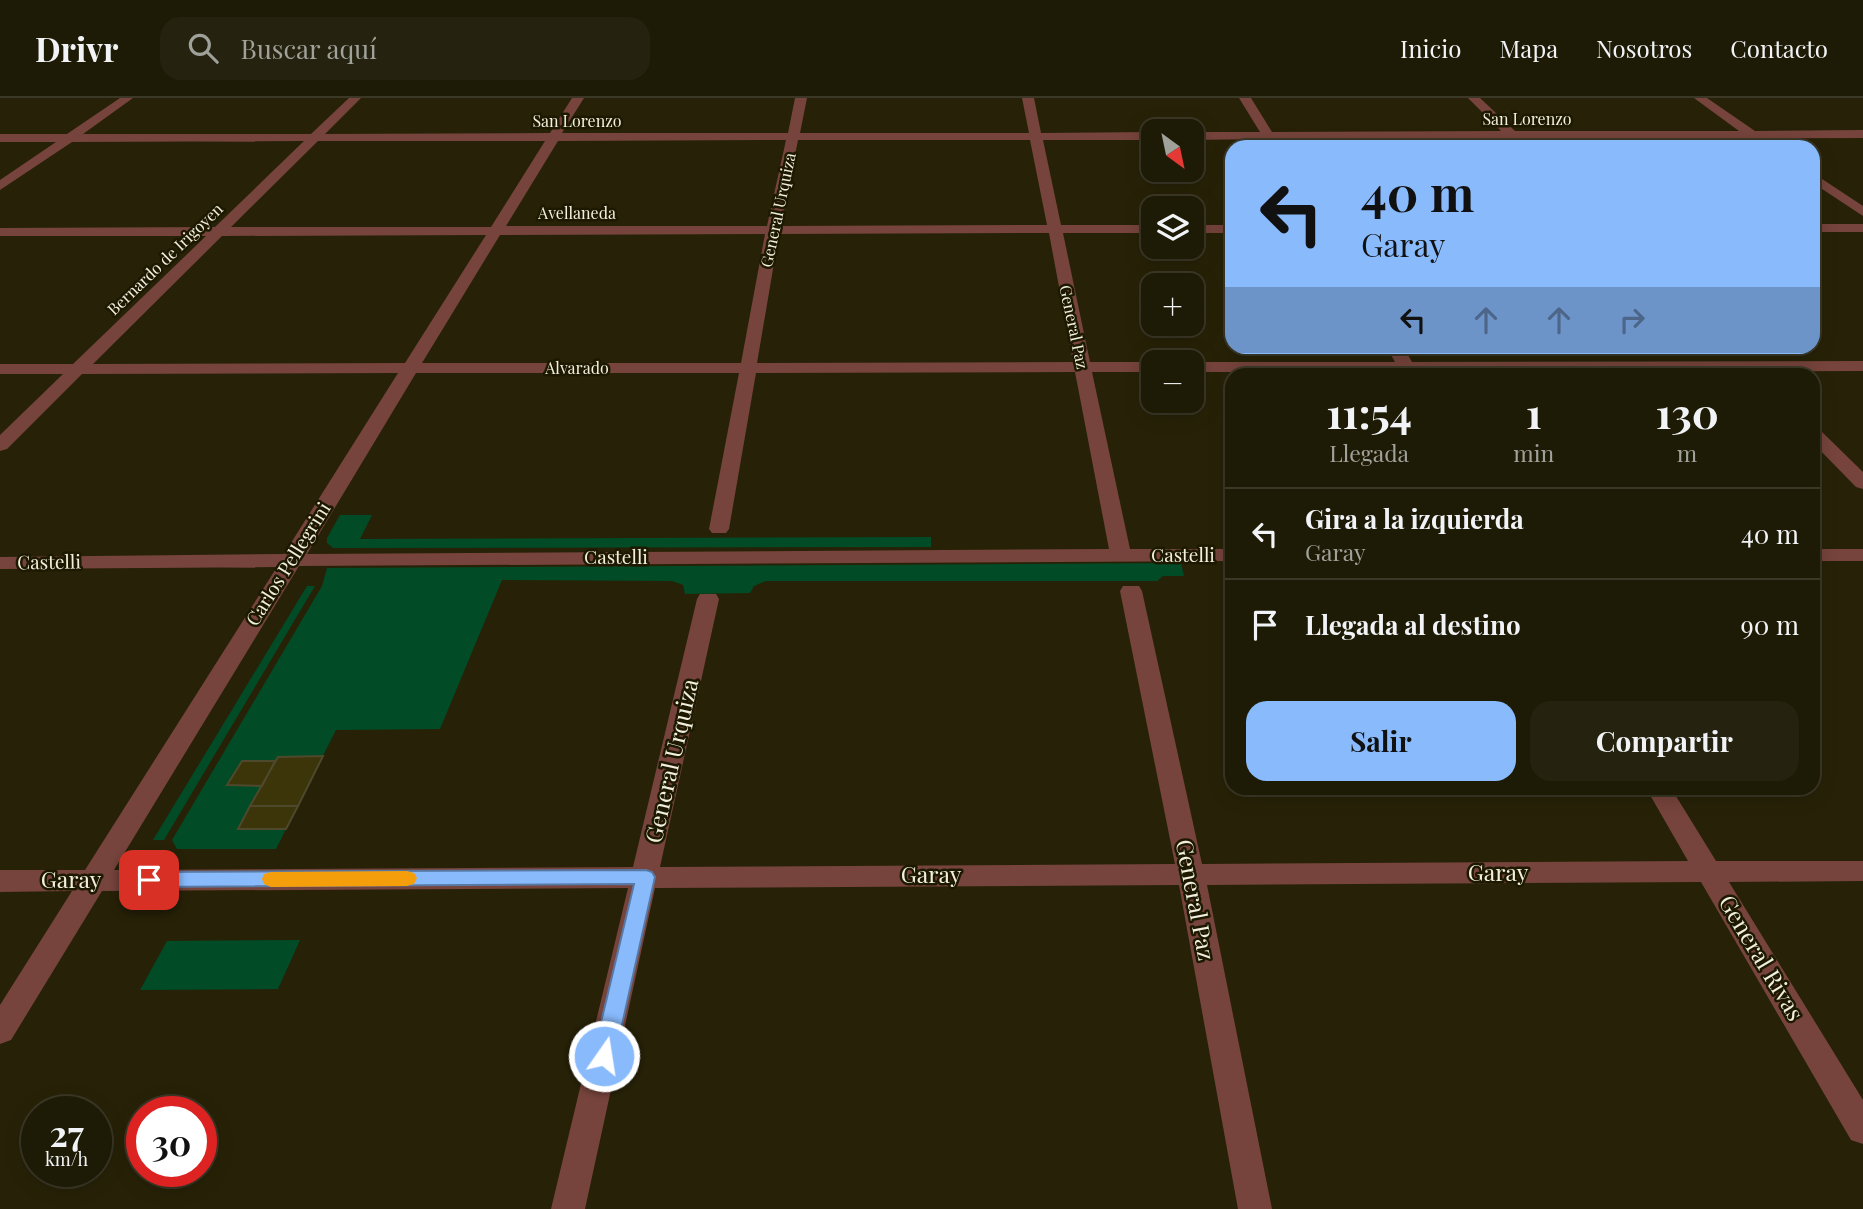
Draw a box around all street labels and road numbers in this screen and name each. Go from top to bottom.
street label: San Lorenzo [1482,108,1572,129]
street label: San Lorenzo [532,110,622,131]
street label: General Urquiza [755,151,800,269]
street label: Bernardo de Irigoyen [102,198,227,319]
street label: Avellaneda [537,202,616,223]
street label: General Paz [1055,283,1094,371]
street label: Alvarado [544,357,609,378]
street label: Carlos Pellegrini [239,496,336,630]
street label: Castelli [1151,541,1215,567]
street label: Castelli [584,543,648,569]
street label: Castelli [17,547,82,575]
street label: General Urquiza [637,675,705,846]
street label: General Paz [1170,836,1223,963]
street label: Garay [1468,856,1529,887]
street label: Garay [901,858,962,889]
street label: Garay [41,863,102,894]
street label: General Rivas [1713,889,1812,1026]

